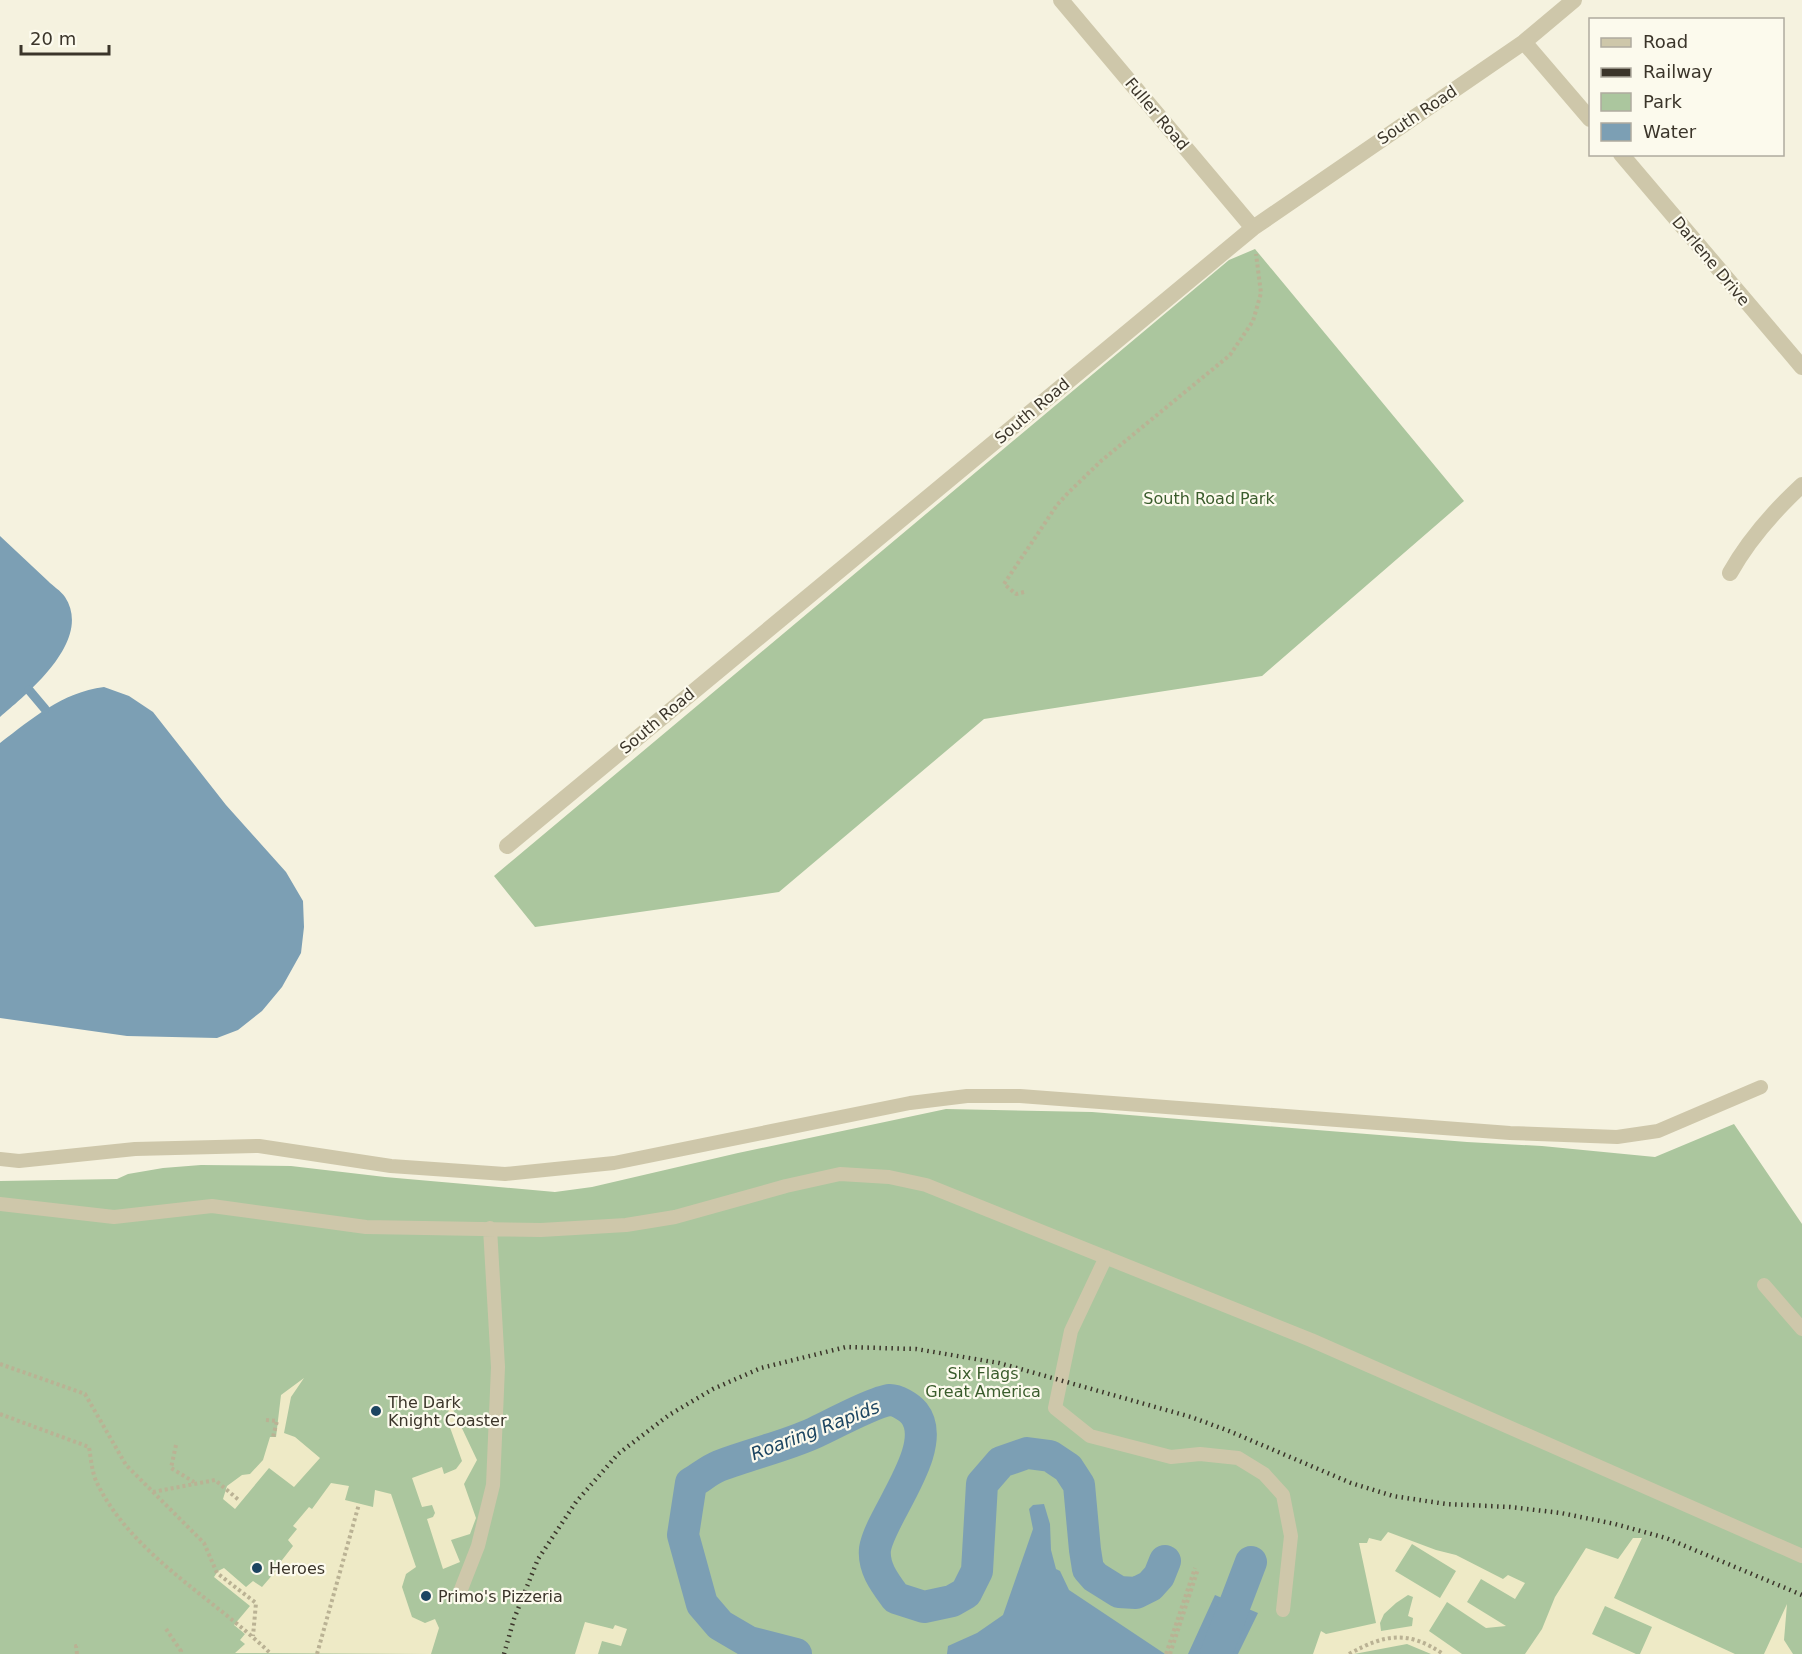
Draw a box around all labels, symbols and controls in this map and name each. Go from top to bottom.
scale bar [21,18,110,56]
legend [1589,18,1784,156]
text: 20 m [30,28,76,49]
text: Road [1643,31,1688,52]
text: Railway [1643,61,1713,82]
street label: Fuller Road [1121,74,1193,154]
street label: South Road [1374,81,1460,149]
text: Park [1643,91,1682,112]
text: Water [1643,121,1697,142]
street label: Darlene Drive [1668,212,1754,310]
street label: South Road [991,374,1073,448]
park label: South Road Park [1143,489,1275,508]
street label: South Road [616,684,698,758]
park label: Six Flags Great America [925,1364,1041,1401]
place label: The Dark Knight Coaster [387,1393,507,1430]
water label: Roaring Rapids [748,1396,882,1464]
marker: The Dark Knight Coaster [369,1404,383,1418]
place label: Heroes [269,1559,325,1578]
marker: Heroes [250,1561,264,1575]
place label: Primo's Pizzeria [438,1587,563,1606]
marker: Primo's Pizzeria [419,1589,433,1603]

